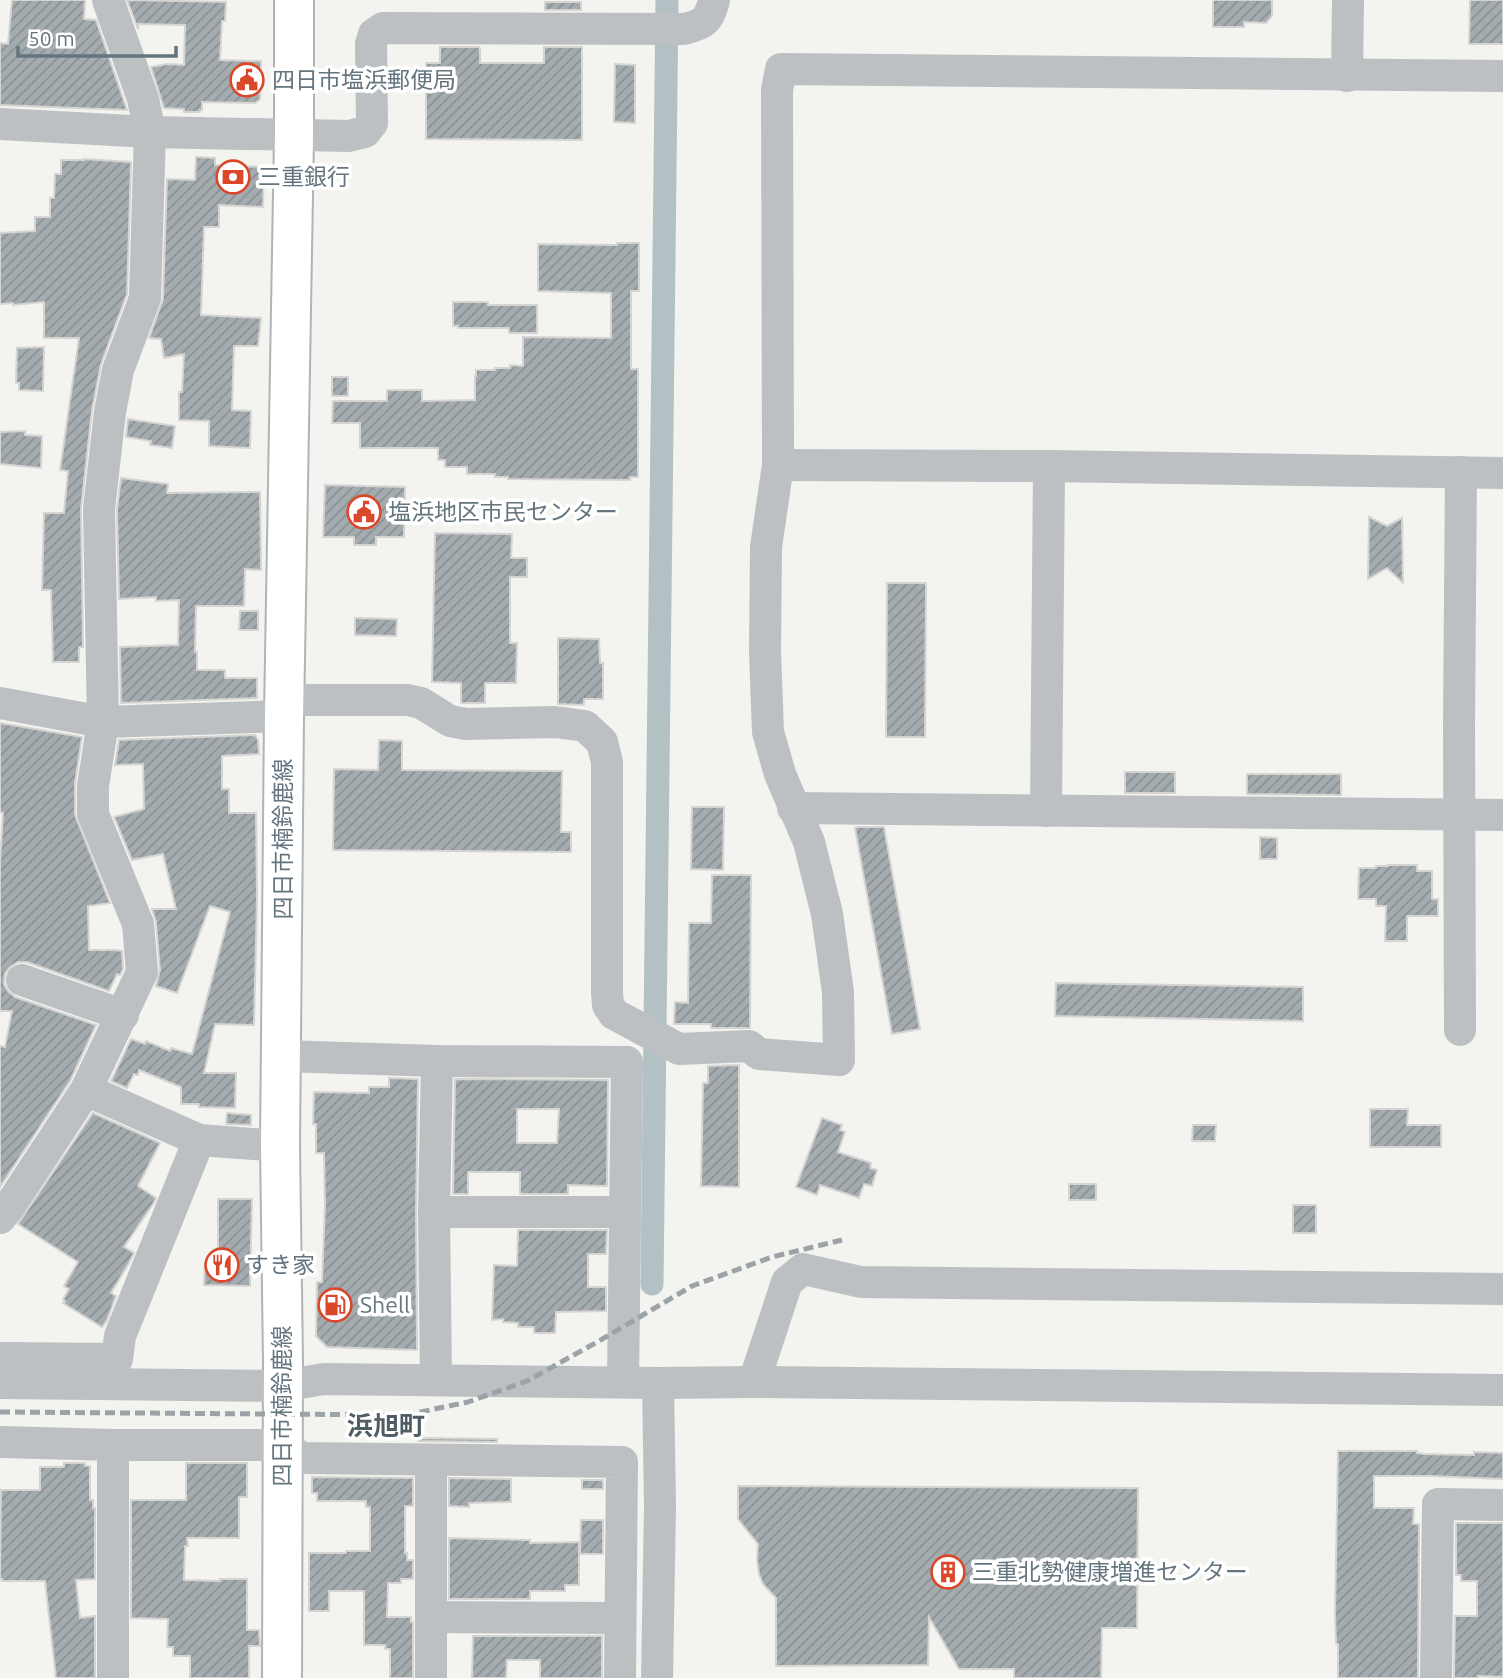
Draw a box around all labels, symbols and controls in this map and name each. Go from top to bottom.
scale bar [18,14,175,58]
text: 50 m [28,26,75,50]
public building icon: 四日市塩浜郵便局 [228,61,266,99]
place label: 四日市塩浜郵便局 [272,67,456,92]
bank icon: 三重銀行 [214,158,252,196]
place label: 三重銀行 [258,164,350,189]
public building icon: 塩浜地区市民センター [345,493,383,531]
place label: 塩浜地区市民センター [388,499,618,524]
street label: 四日市楠鈴鹿線 [270,759,295,920]
restaurant icon: すき家 [203,1246,241,1284]
place label: すき家 [246,1252,315,1277]
fuel station icon: Shell [316,1286,354,1324]
place label: Shell [360,1292,410,1317]
street label: 四日市楠鈴鹿線 [269,1326,294,1487]
district label: 浜旭町 [347,1411,425,1440]
building icon: 三重北勢健康増進センター [929,1553,967,1591]
place label: 三重北勢健康増進センター [972,1559,1248,1584]

